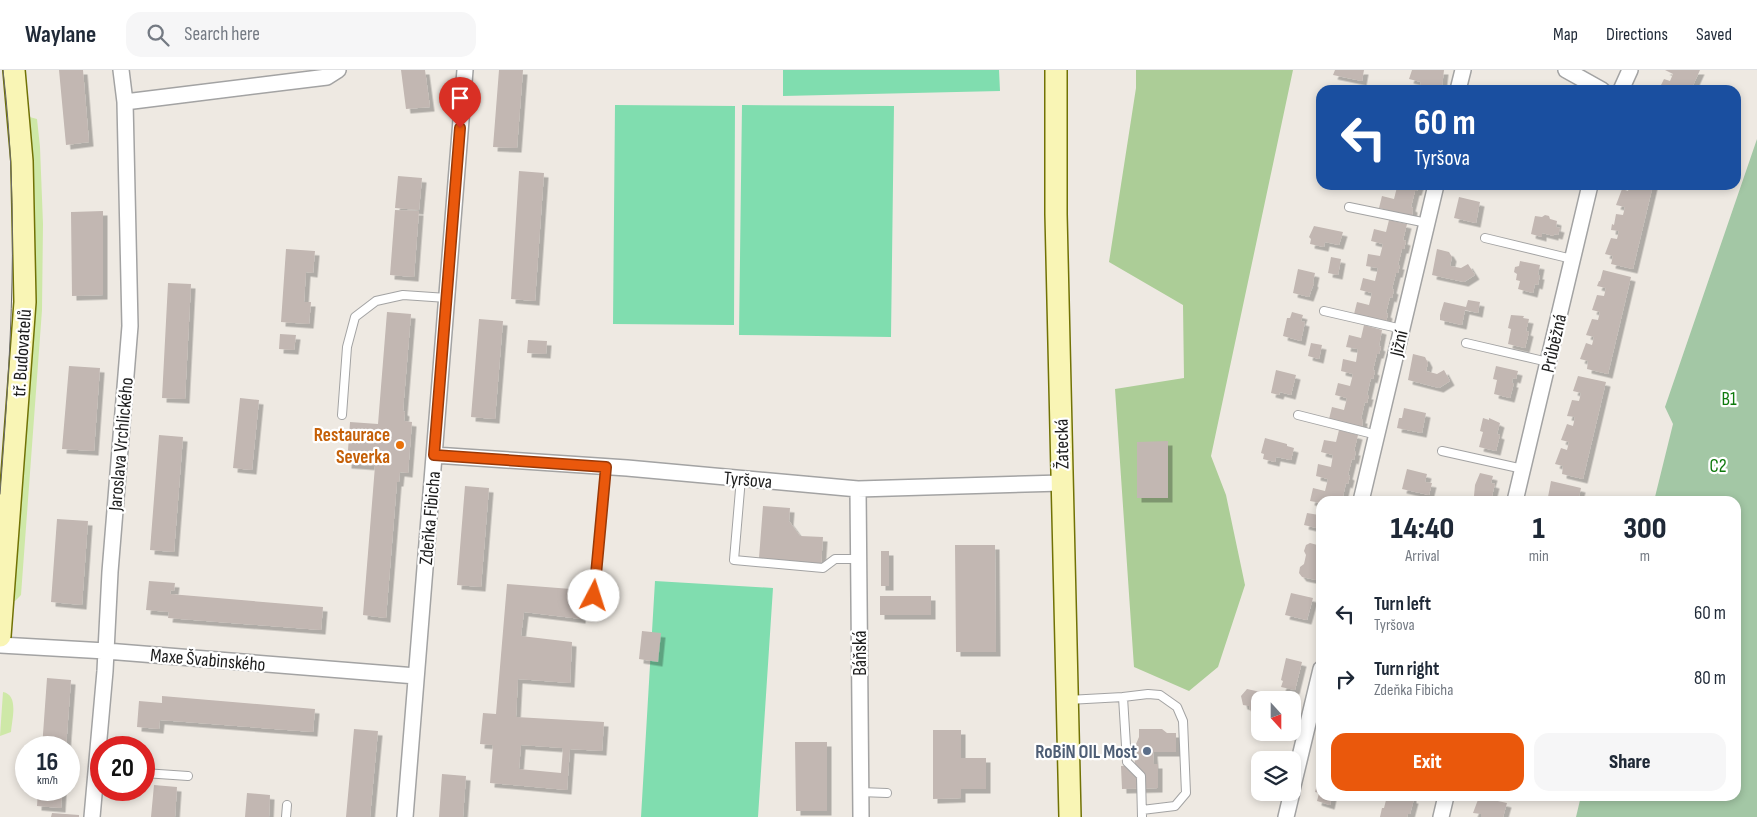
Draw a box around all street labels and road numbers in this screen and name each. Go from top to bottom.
street label: tř. Budovatelů [8,308,37,398]
street label: Průběžná [1537,312,1572,375]
street label: Jižní [1385,328,1414,360]
street label: Jaroslava Vrchlického [104,376,139,513]
street label: Žatecká [1051,419,1074,469]
street label: Tyršova [723,467,773,494]
street label: Zdeňka Fibicha [415,470,446,566]
street label: Báňská [849,630,872,676]
street label: Maxe Švabinského [149,644,266,677]

